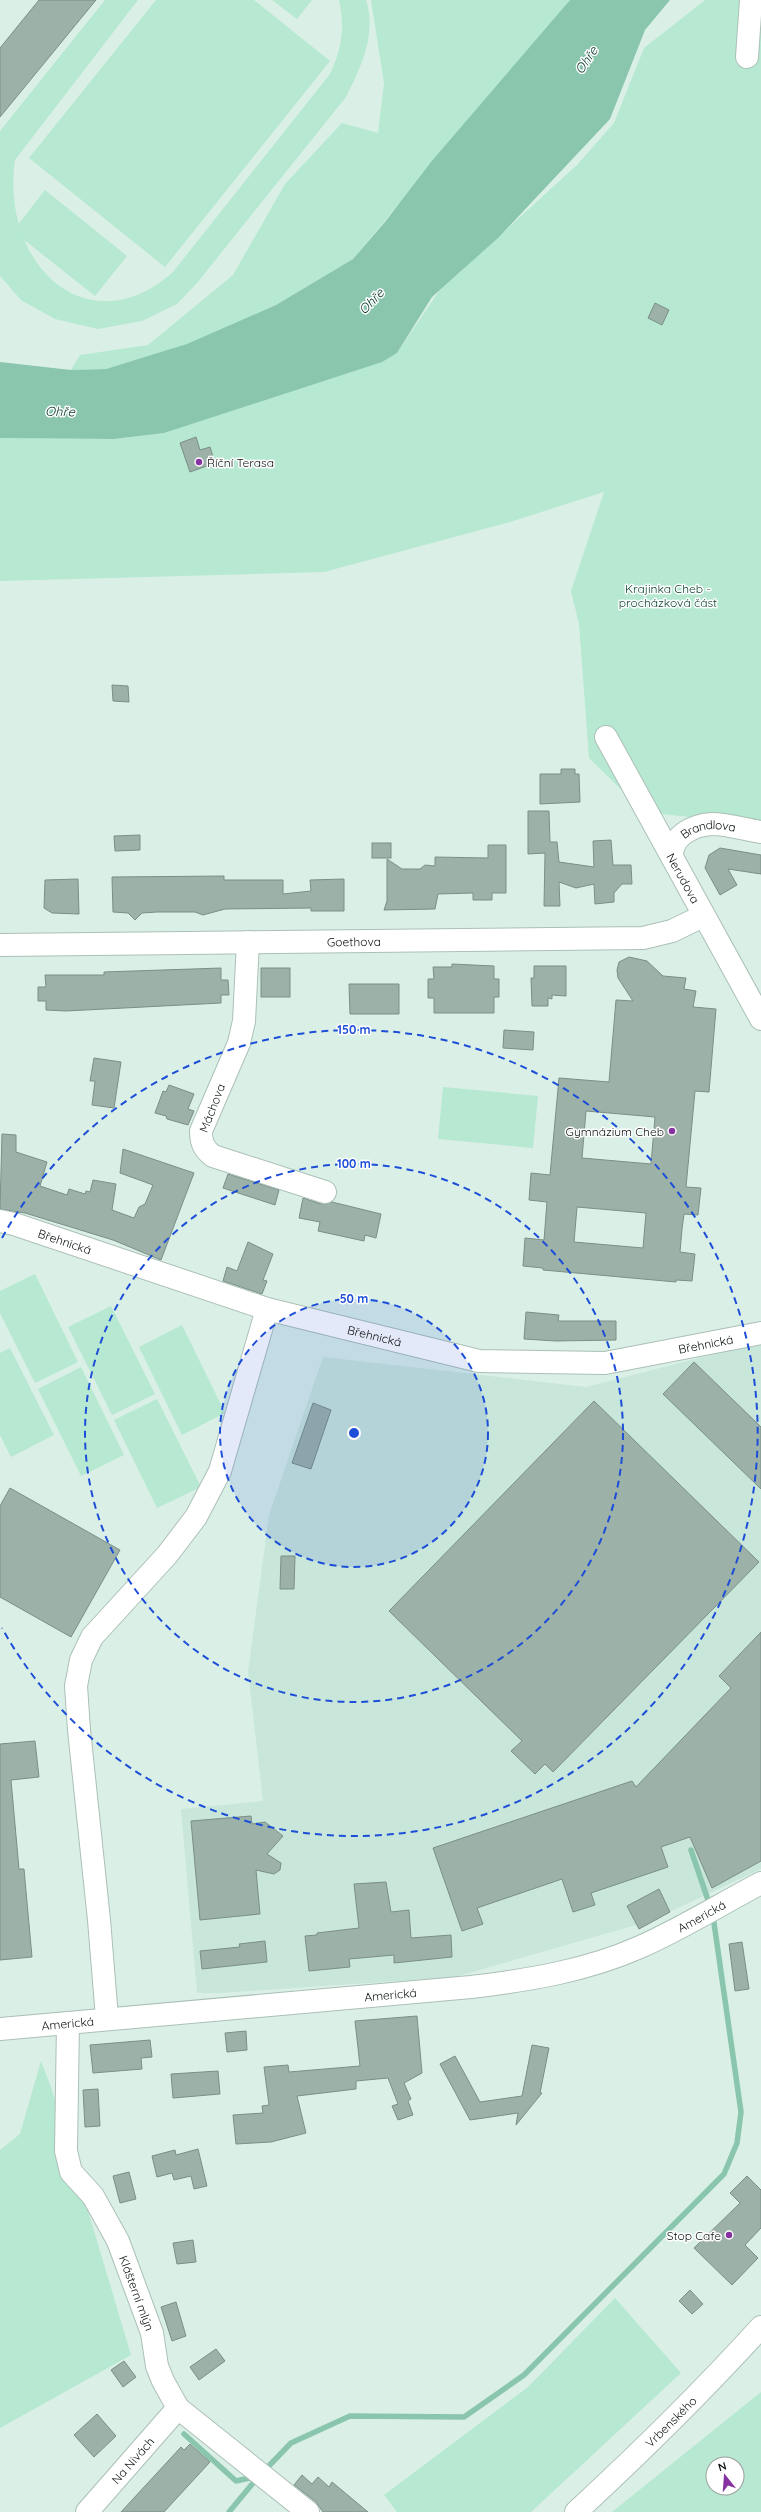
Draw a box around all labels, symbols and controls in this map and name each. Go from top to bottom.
water label: Ohře [571,43,601,77]
water label: Ohře [355,284,388,317]
water label: Ohře [45,403,76,419]
place label: Říční Terasa [207,455,274,470]
marker: Říční Terasa [194,457,204,467]
park label: Krajinka Cheb - procházková část [619,581,717,610]
street label: Brandlova [677,816,737,841]
street label: Nerudova [664,850,703,906]
street label: Goethova [327,933,381,949]
text: 150 m [337,1022,371,1037]
street label: Máchova [196,1081,228,1135]
place label: Gymnázium Cheb [566,1124,664,1139]
marker: Gymnázium Cheb [667,1126,677,1136]
text: 100 m [337,1156,371,1171]
street label: Břehnická [36,1225,94,1257]
text: 50 m [340,1291,368,1306]
street label: Břehnická [346,1322,403,1349]
street label: Břehnická [677,1331,734,1356]
centre of rings [347,1426,361,1440]
street label: Americká [675,1897,728,1935]
street label: Americká [364,1984,417,2004]
street label: Americká [41,2013,95,2033]
place label: Stop Cafe [667,2228,721,2243]
marker: Stop Cafe [724,2230,734,2240]
street label: Klášterní mlýn [116,2253,158,2333]
street label: Vrbenského [642,2393,699,2450]
street label: Na Nivách [108,2434,157,2487]
north arrow [705,2456,745,2496]
text: N [716,2459,728,2474]

